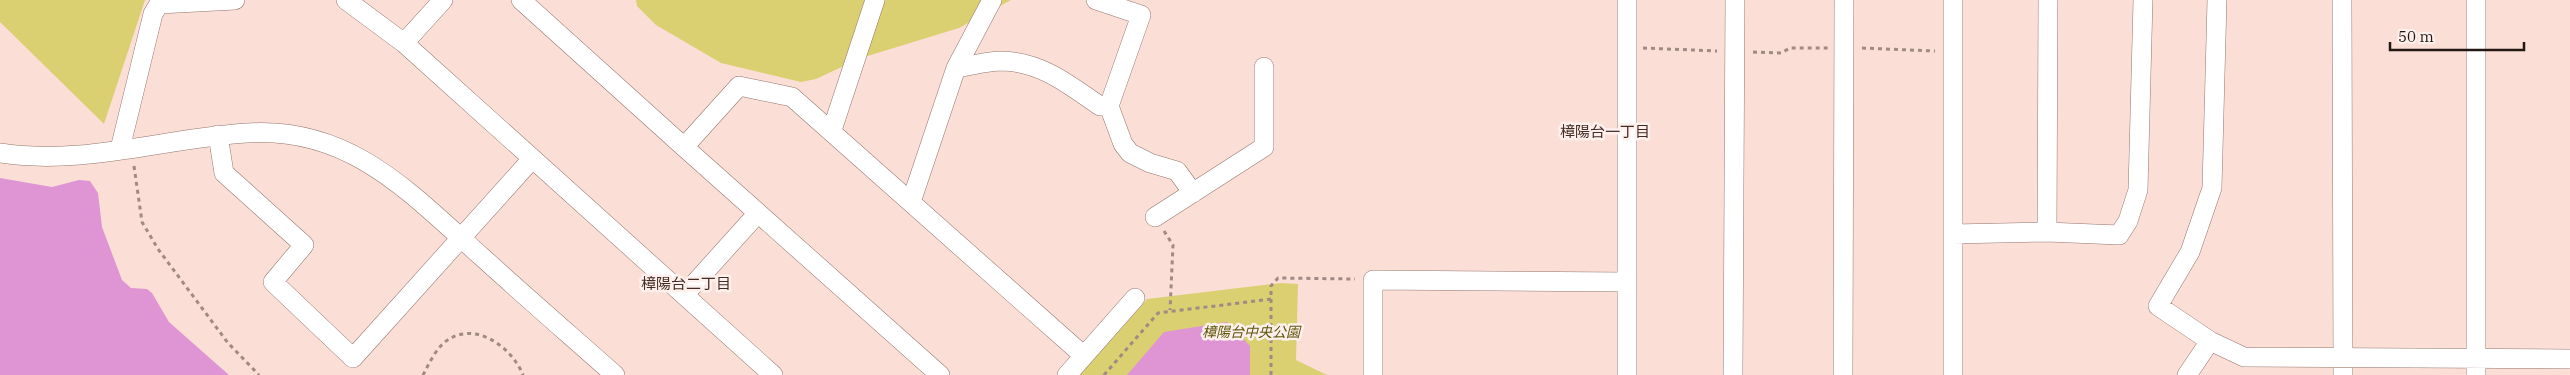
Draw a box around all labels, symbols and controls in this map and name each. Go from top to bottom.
scale bar [2390,20,2524,52]
text: 50 m [2398,27,2434,46]
district label: 樟陽台一丁目 [1560,122,1650,141]
district label: 樟陽台二丁目 [641,274,731,293]
park label: 樟陽台中央公園 [1202,323,1302,341]

